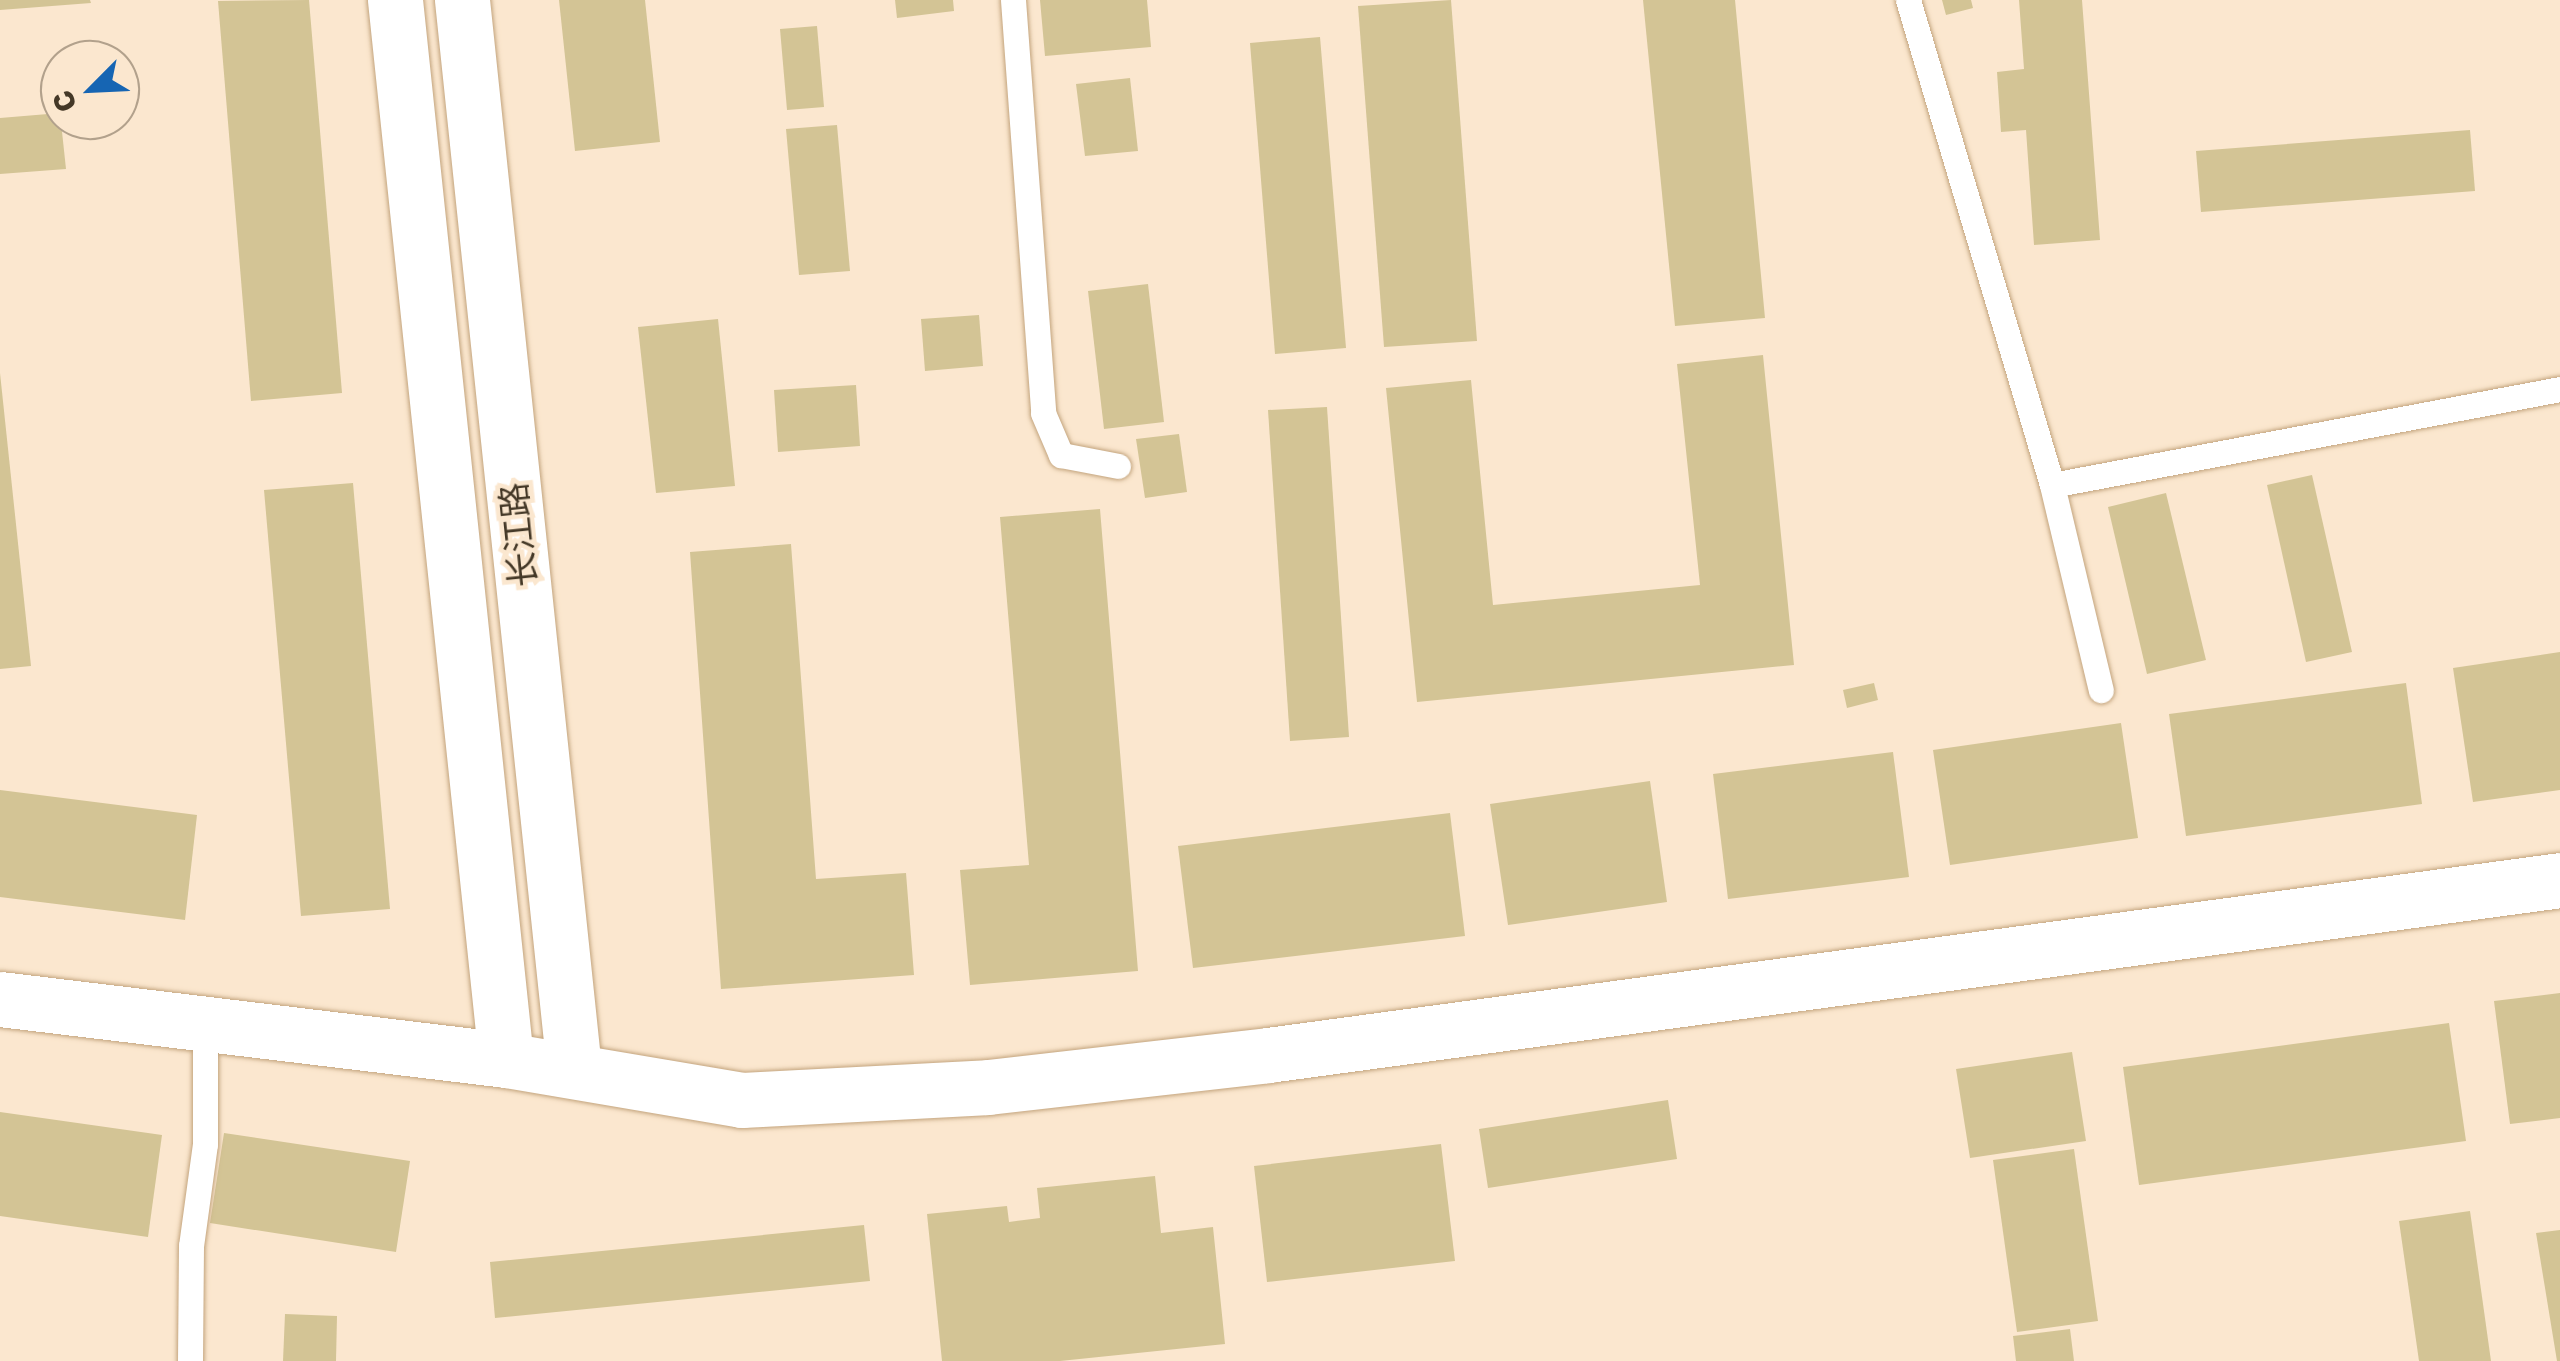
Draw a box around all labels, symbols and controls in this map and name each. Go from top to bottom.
north arrow [40,40,140,140]
text: С [45,86,83,117]
street label: 长江路 [492,481,544,589]

